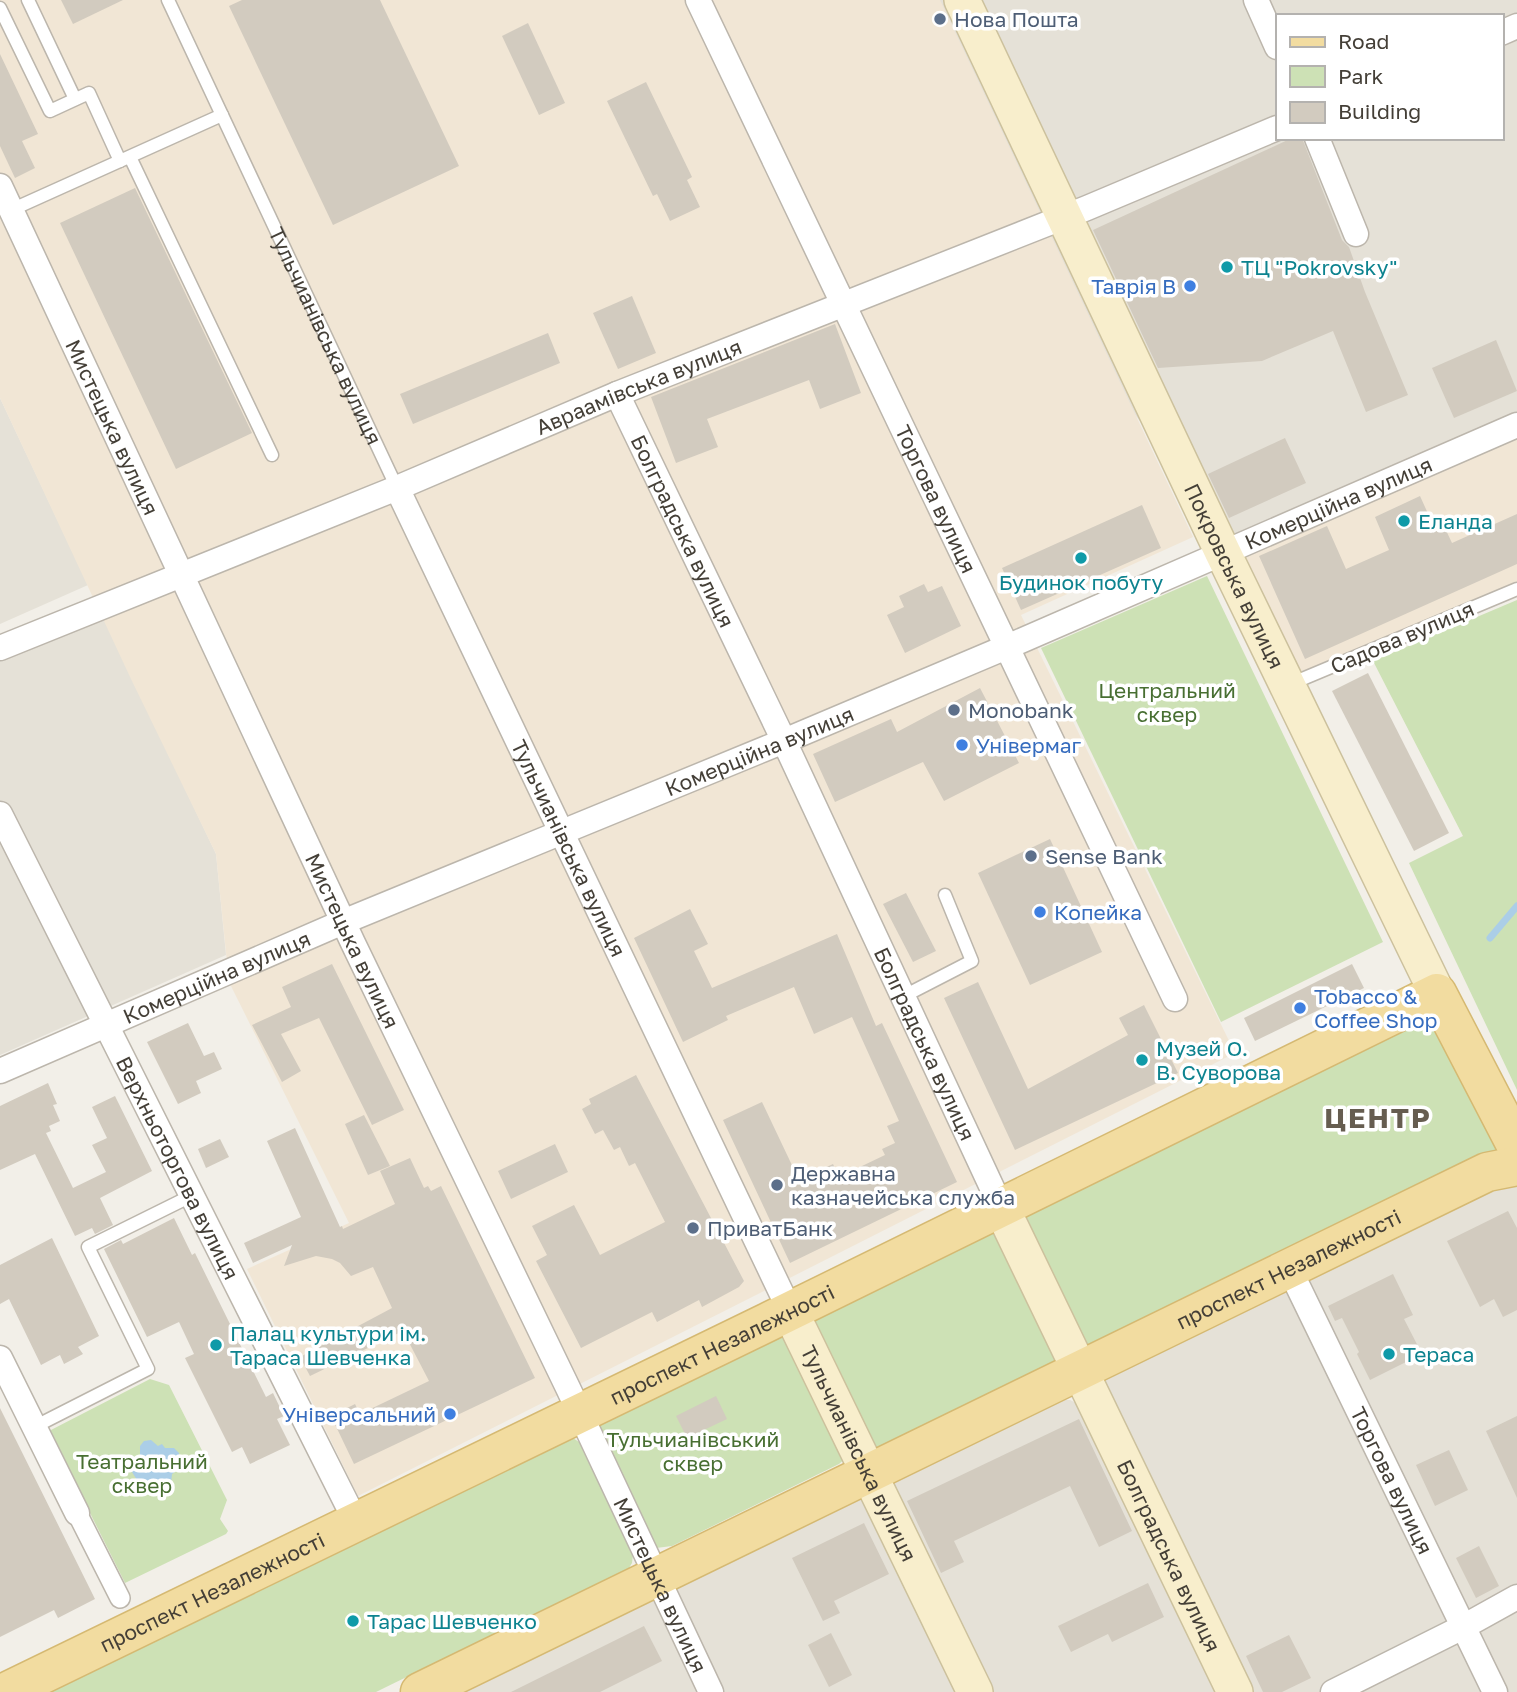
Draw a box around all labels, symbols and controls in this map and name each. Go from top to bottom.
place label: Нова Пошта [954,6,1079,32]
marker: Нова Пошта [932,11,948,27]
legend [1276,14,1503,140]
text: Road [1338,28,1389,54]
text: Park [1338,63,1384,89]
text: Building [1338,98,1421,124]
street label: Тульчианівська вулиця [263,223,388,449]
place label: ТЦ "Pokrovsky" [1241,254,1397,280]
marker: ТЦ "Pokrovsky" [1219,259,1235,275]
place label: Таврія В [1091,273,1176,299]
marker: Таврія В [1182,278,1198,294]
street label: Авраамівська вулиця [532,333,745,440]
street label: Мистецька вулиця [60,335,165,519]
street label: Торгова вулиця [890,421,982,577]
street label: Болградська вулиця [626,431,740,631]
street label: Комерційна вулиця [1241,451,1436,555]
street label: Покровська вулиця [1179,479,1290,673]
place label: Еланда [1418,508,1493,534]
marker: Еланда [1396,513,1412,529]
marker: Будинок побуту [1073,550,1089,566]
place label: Будинок побуту [999,569,1164,595]
street label: Садова вулиця [1326,595,1478,679]
park label: Центральний сквер [1098,677,1236,727]
place label: Monobank [968,697,1074,723]
street label: Комерційна вулиця [661,700,857,801]
marker: Monobank [946,702,962,718]
place label: Універмаг [976,732,1082,758]
street label: Тульчианівська вулиця [506,735,632,961]
marker: Універмаг [954,737,970,753]
place label: Sense Bank [1045,843,1163,869]
marker: Sense Bank [1023,848,1039,864]
street label: Мистецька вулиця [300,849,405,1033]
place label: Копейка [1054,899,1142,925]
marker: Копейка [1032,904,1048,920]
street label: Комерційна вулиця [119,925,314,1029]
street label: Болградська вулиця [869,943,981,1145]
place label: Tobacco & Coffee Shop [1314,983,1437,1033]
marker: Tobacco & Coffee Shop [1292,1000,1308,1016]
place label: Музей О. В. Суворова [1156,1035,1281,1085]
street label: Верхньоторгова вулиця [111,1052,245,1284]
marker: Музей О. В. Суворова [1134,1052,1150,1068]
district label: ЦЕНТР [1324,1101,1432,1134]
place label: Державна казначейська служба [791,1160,1015,1210]
marker: Державна казначейська служба [769,1177,785,1193]
street label: проспект Незалежності [1172,1203,1405,1335]
place label: ПриватБанк [707,1215,833,1241]
marker: ПриватБанк [685,1220,701,1236]
street label: проспект Незалежності [605,1278,839,1410]
place label: Палац культури ім. Тараса Шевченкa [230,1320,426,1370]
marker: Палац культури ім. Тараса Шевченкa [208,1337,224,1353]
street label: Тульчианівська вулиця [795,1341,923,1566]
place label: Тераса [1403,1341,1474,1367]
marker: Тераса [1381,1346,1397,1362]
place label: Універсальний [282,1401,436,1427]
street label: Торгова вулиця [1345,1402,1439,1558]
marker: Універсальний [442,1406,458,1422]
park label: Тульчианівський сквер [607,1426,779,1476]
park label: Театральний сквер [76,1448,208,1498]
street label: Болградська вулиця [1112,1455,1227,1656]
street label: Мистецька вулиця [608,1493,713,1677]
street label: проспект Незалежності [95,1526,329,1658]
place label: Тарас Шевченко [367,1608,537,1634]
marker: Тарас Шевченко [345,1613,361,1629]

